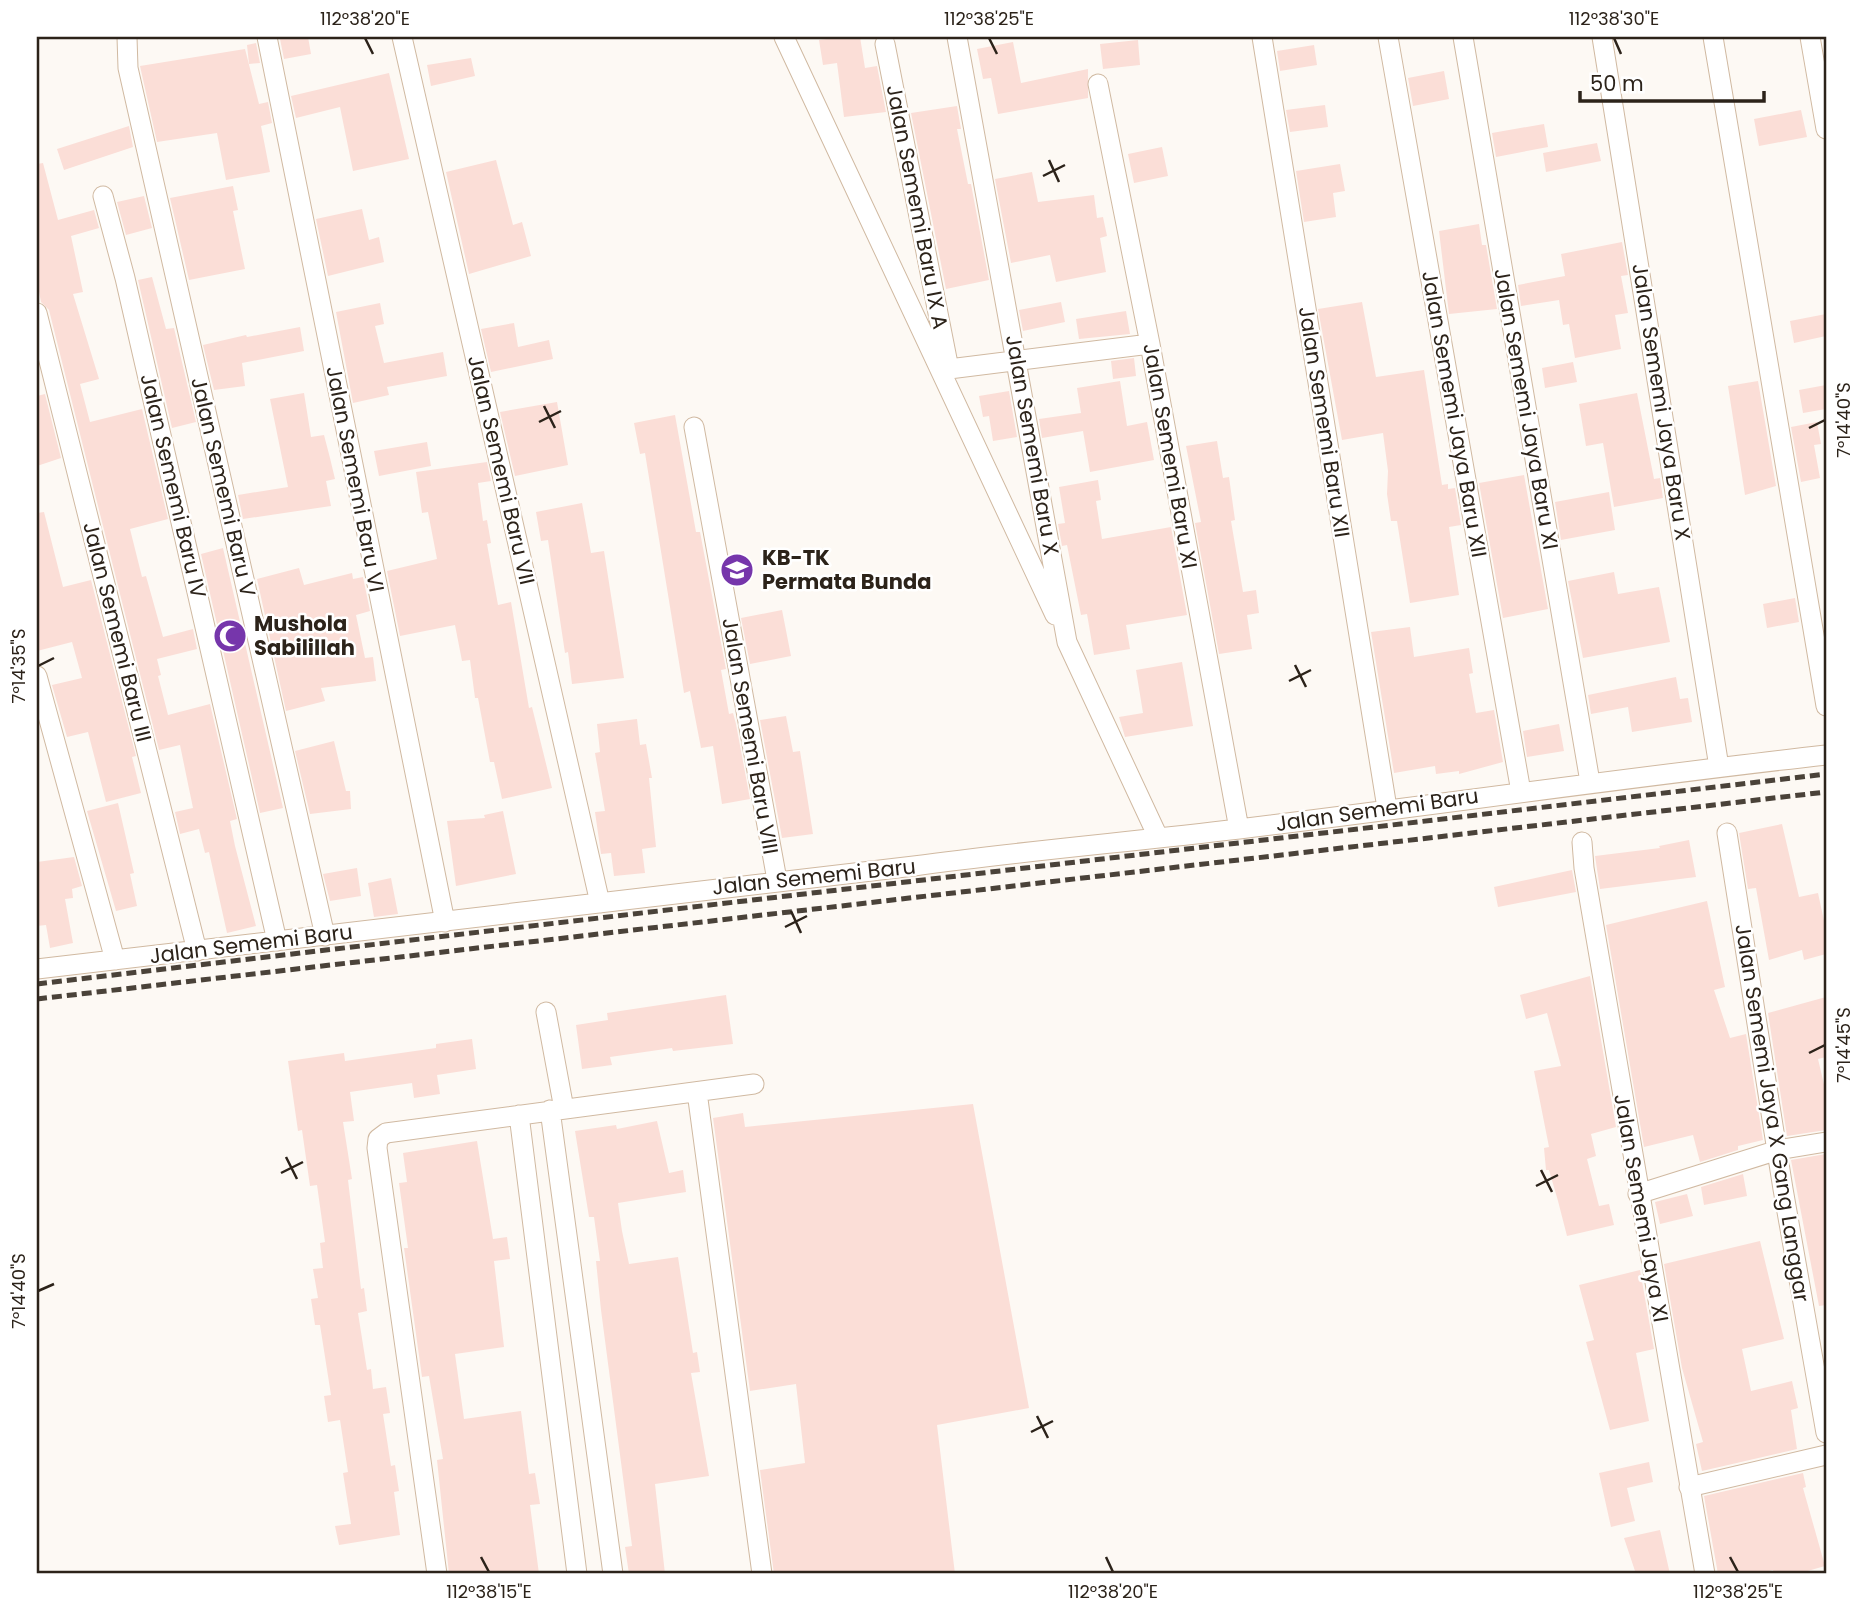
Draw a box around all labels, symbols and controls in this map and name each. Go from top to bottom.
text: 112°38'20"E [320,6,410,31]
text: 112°38'25"E [944,6,1034,31]
text: 112°38'30"E [1569,6,1659,31]
scale bar [1580,60,1763,104]
text: 50 m [1590,69,1644,98]
street label: Jalan Sememi Baru IX A [880,82,955,331]
street label: Jalan Sememi Jaya Baru X [1625,261,1698,543]
street label: Jalan Sememi Jaya Baru XI [1487,266,1566,552]
street label: Jalan Sememi Jaya Baru XII [1415,268,1494,559]
street label: Jalan Sememi Baru XII [1292,304,1357,539]
street label: Jalan Sememi Baru X [999,333,1066,557]
street label: Jalan Sememi Baru XI [1136,341,1205,571]
street label: Jalan Sememi Baru VII [461,352,542,587]
street label: Jalan Sememi Baru VI [319,364,392,594]
street label: Jalan Sememi Baru IV [134,371,213,601]
street label: Jalan Sememi Baru V [184,374,263,599]
text: 7°14'40"S [1831,382,1856,458]
street label: Jalan Sememi Baru III [76,519,159,745]
place label: KB-TK Permata Bunda [762,543,931,596]
school or university icon: KB-TK Permata Bunda [718,551,756,589]
place label: Mushola Sabilillah [254,609,355,662]
street label: Jalan Sememi Baru VIII [715,615,786,857]
mosque icon: Mushola Sabilillah [211,617,249,655]
text: 7°14'35"S [6,629,31,703]
street label: Jalan Sememi Baru [1274,781,1480,838]
street label: Jalan Sememi Baru [711,851,917,902]
street label: Jalan Sememi Baru [148,917,354,970]
street label: Jalan Sememi Jaya X Gang Langgar [1728,922,1817,1304]
text: 7°14'45"S [1831,1007,1856,1083]
street label: Jalan Sememi Jaya XI [1607,1092,1676,1324]
text: 7°14'40"S [6,1253,31,1329]
text: 112°38'15"E [446,1579,532,1604]
text: 112°38'20"E [1068,1579,1158,1604]
text: 112°38'25"E [1693,1579,1783,1604]

